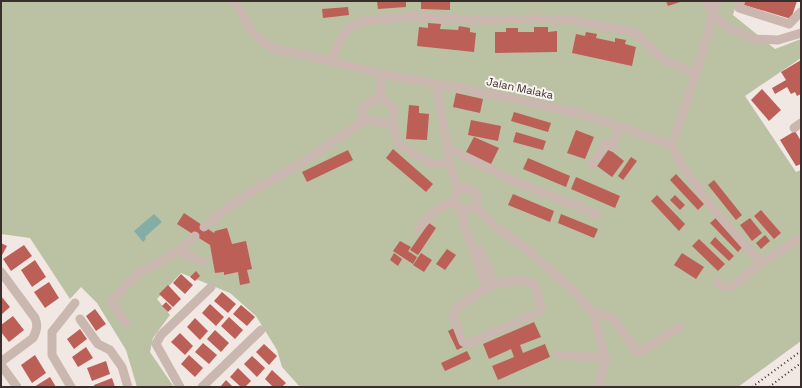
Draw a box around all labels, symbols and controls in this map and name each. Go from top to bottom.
street label: Jalan Malaka [485,74,555,102]

